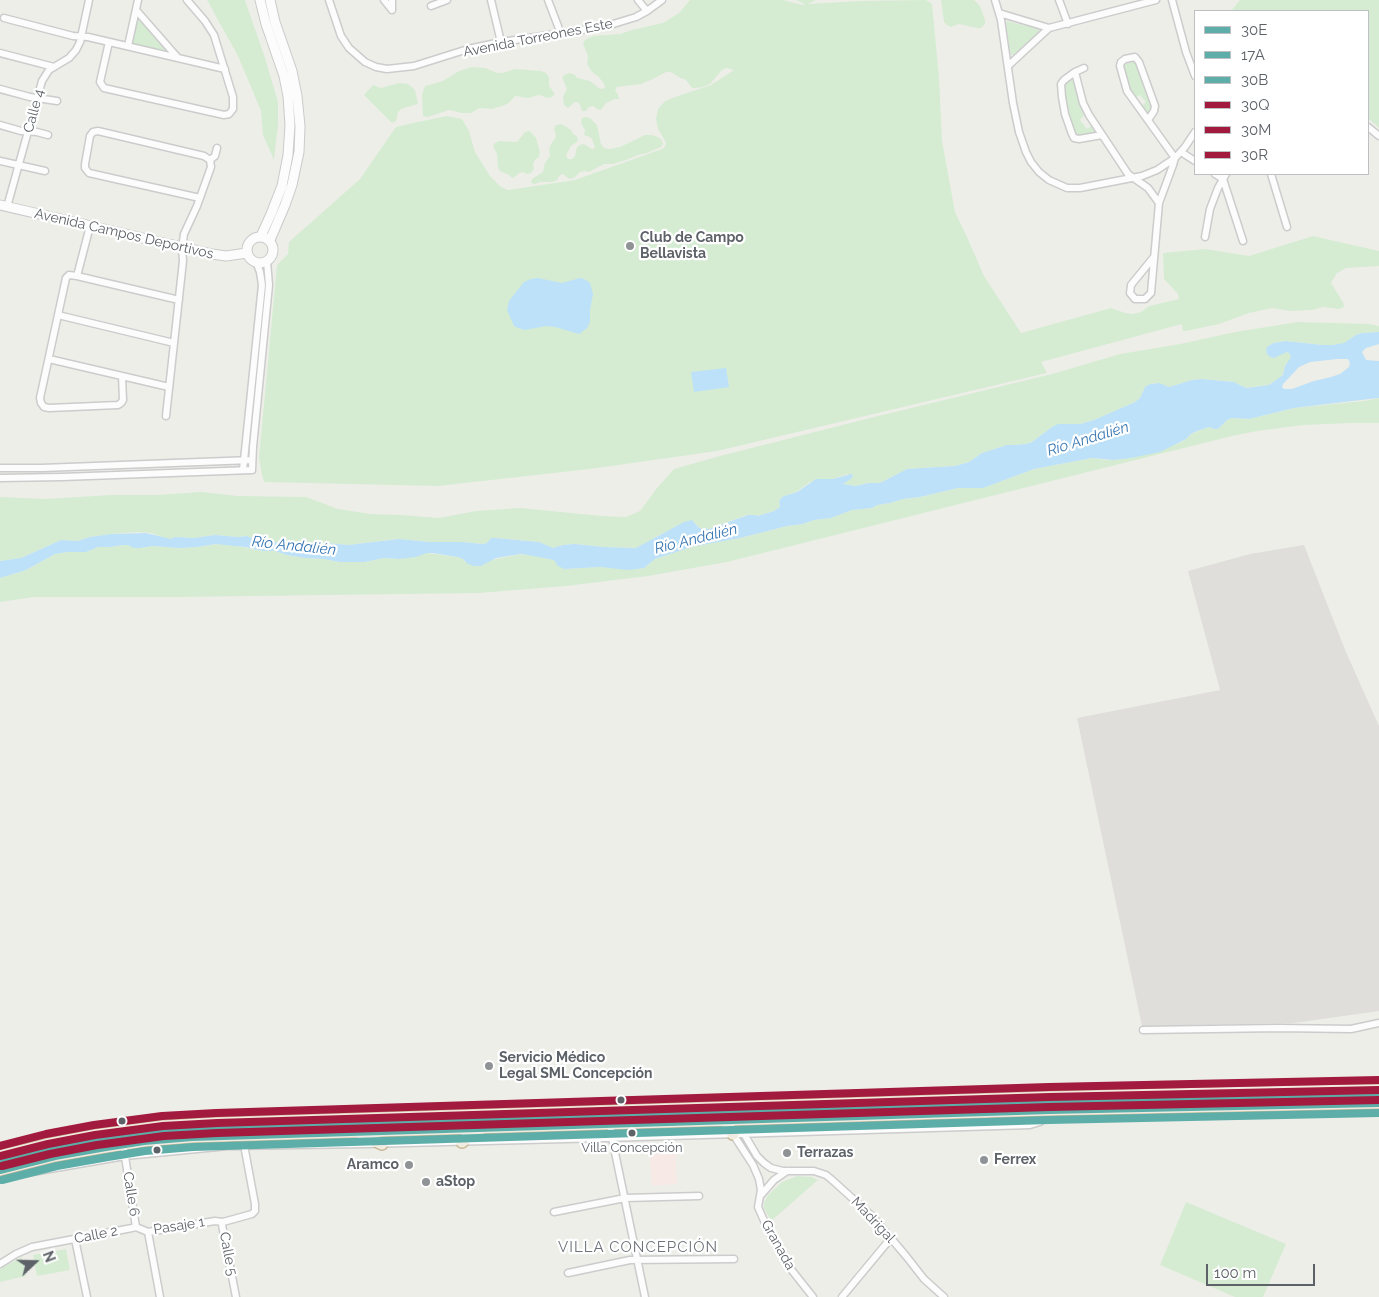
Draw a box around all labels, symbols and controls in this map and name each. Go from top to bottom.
legend [1194,10,1369,175]
street label: Avenida Torreones Este [462,15,614,61]
text: 30E [1241,21,1267,39]
text: 17A [1241,46,1265,64]
text: 30B [1241,71,1268,89]
street label: Calle 4 [20,87,48,135]
text: 30Q [1241,96,1269,114]
text: 30M [1241,121,1271,139]
text: 30R [1241,146,1268,164]
street label: Avenida Campos Deportivos [33,205,215,263]
place label: Club de Campo Bellavista [640,230,744,262]
marker: Club de Campo Bellavista [624,240,636,252]
water label: Río Andalién [1045,418,1131,460]
water label: Río Andalién [653,520,739,558]
water label: Río Andalién [251,533,337,559]
place label: Servicio Médico Legal SML Concepción [499,1050,652,1082]
marker: Servicio Médico Legal SML Concepción [483,1060,495,1072]
unlabelled marker [616,1095,626,1105]
unlabelled marker [117,1116,127,1126]
marker: Villa Concepción [627,1128,637,1138]
place label: Villa Concepción [581,1140,683,1156]
unlabelled marker [152,1145,162,1155]
place label: Terrazas [797,1145,853,1161]
marker: Terrazas [781,1147,793,1159]
place label: Ferrex [994,1152,1036,1168]
marker: Ferrex [978,1154,990,1166]
place label: Aramco [347,1157,399,1173]
marker: Aramco [403,1159,415,1171]
street label: Calle 6 [119,1170,143,1218]
place label: aStop [436,1174,475,1190]
marker: aStop [420,1176,432,1188]
street label: Madrigal [848,1194,898,1246]
street label: Pasaje 1 [152,1214,206,1238]
street label: Granada [757,1217,799,1273]
street label: Calle 2 [73,1223,119,1247]
street label: Calle 5 [216,1231,240,1277]
north arrow [10,1237,60,1287]
district label: VILLA CONCEPCIÓN [556,1238,720,1256]
text: N [40,1249,58,1264]
scale bar [1209,1254,1318,1286]
text: 100 m [1214,1264,1256,1282]

